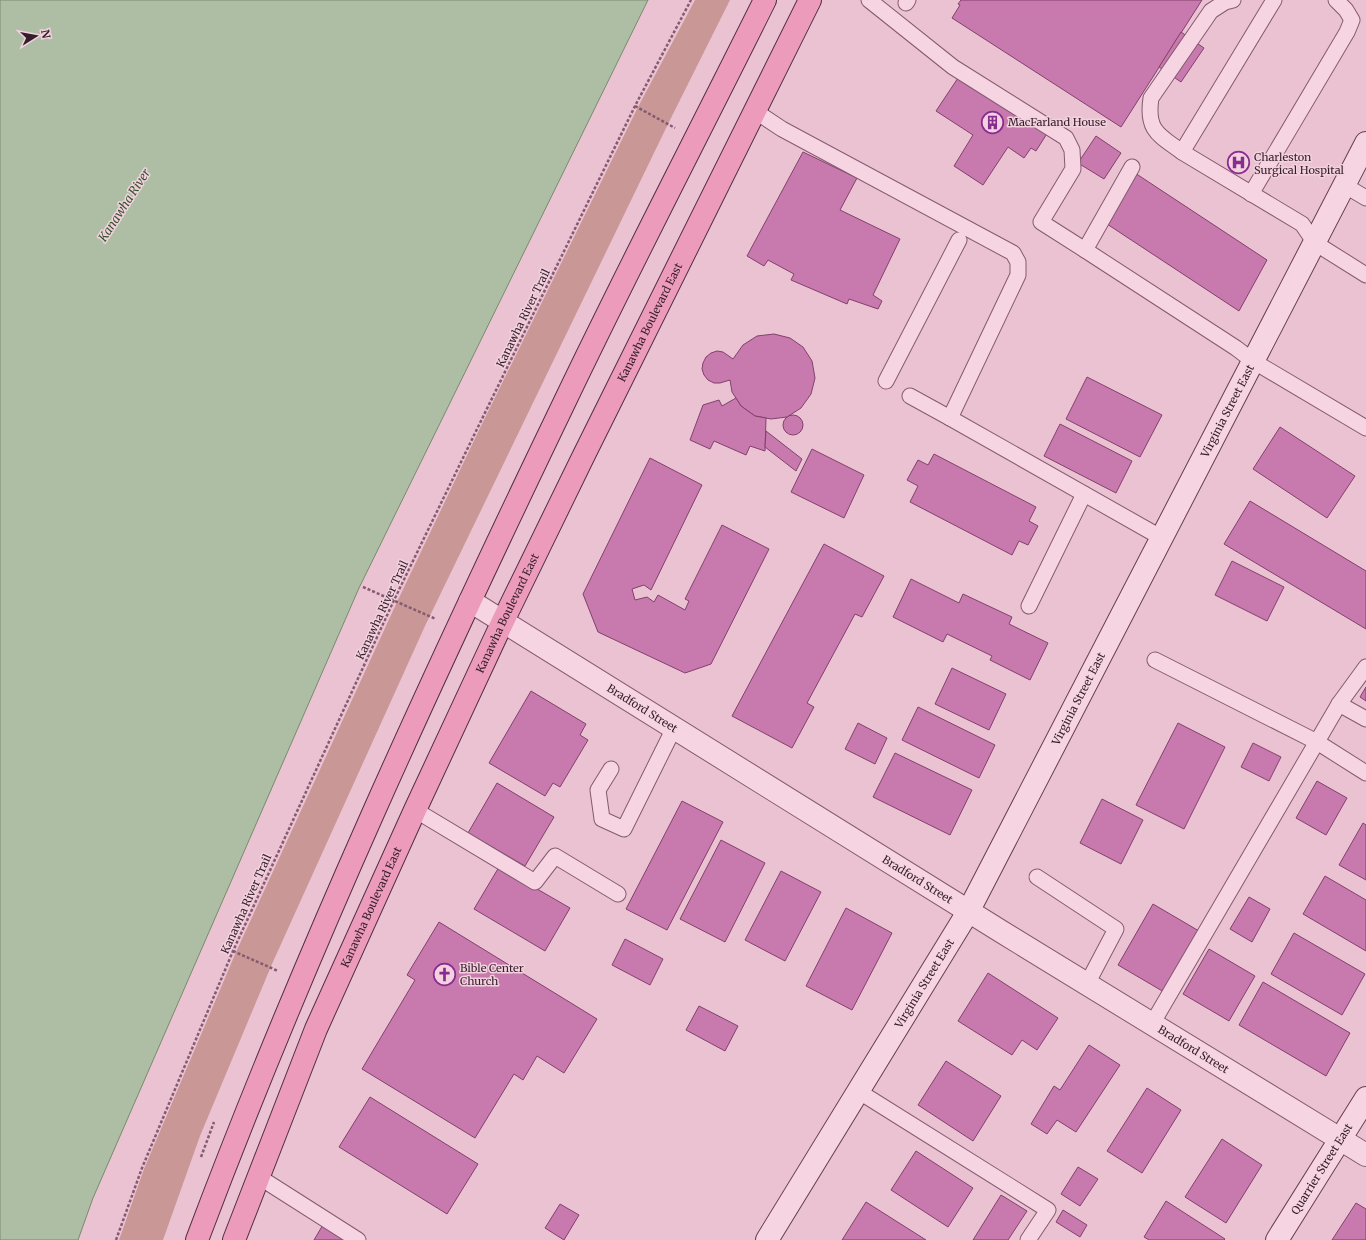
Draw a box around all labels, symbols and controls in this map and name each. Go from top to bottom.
north arrow [16,16,56,56]
text: N [38,28,54,40]
building icon: MacFarland House [979,109,1005,135]
place label: MacFarland House [1008,115,1106,129]
hospital icon: Charleston Surgical Hospital [1225,150,1251,176]
place label: Charleston Surgical Hospital [1254,150,1345,177]
water label: Kanawha River [94,165,154,245]
street label: Kanawha Boulevard East [614,260,686,384]
street label: Kanawha River Trail [493,266,553,369]
street label: Virginia Street East [1197,362,1257,460]
street label: Kanawha Boulevard East [473,550,542,675]
street label: Kanawha River Trail [353,558,411,662]
street label: Virginia Street East [1048,649,1109,748]
street label: Bradford Street [604,681,681,736]
street label: Kanawha Boulevard East [338,844,405,970]
street label: Kanawha River Trail [218,851,275,956]
street label: Bradford Street [880,852,956,907]
street label: Virginia Street East [891,935,957,1032]
church icon: Bible Center Church [432,961,458,987]
place label: Bible Center Church [460,961,524,988]
street label: Bradford Street [1155,1022,1232,1077]
street label: Quarrier Street East [1288,1120,1356,1217]

